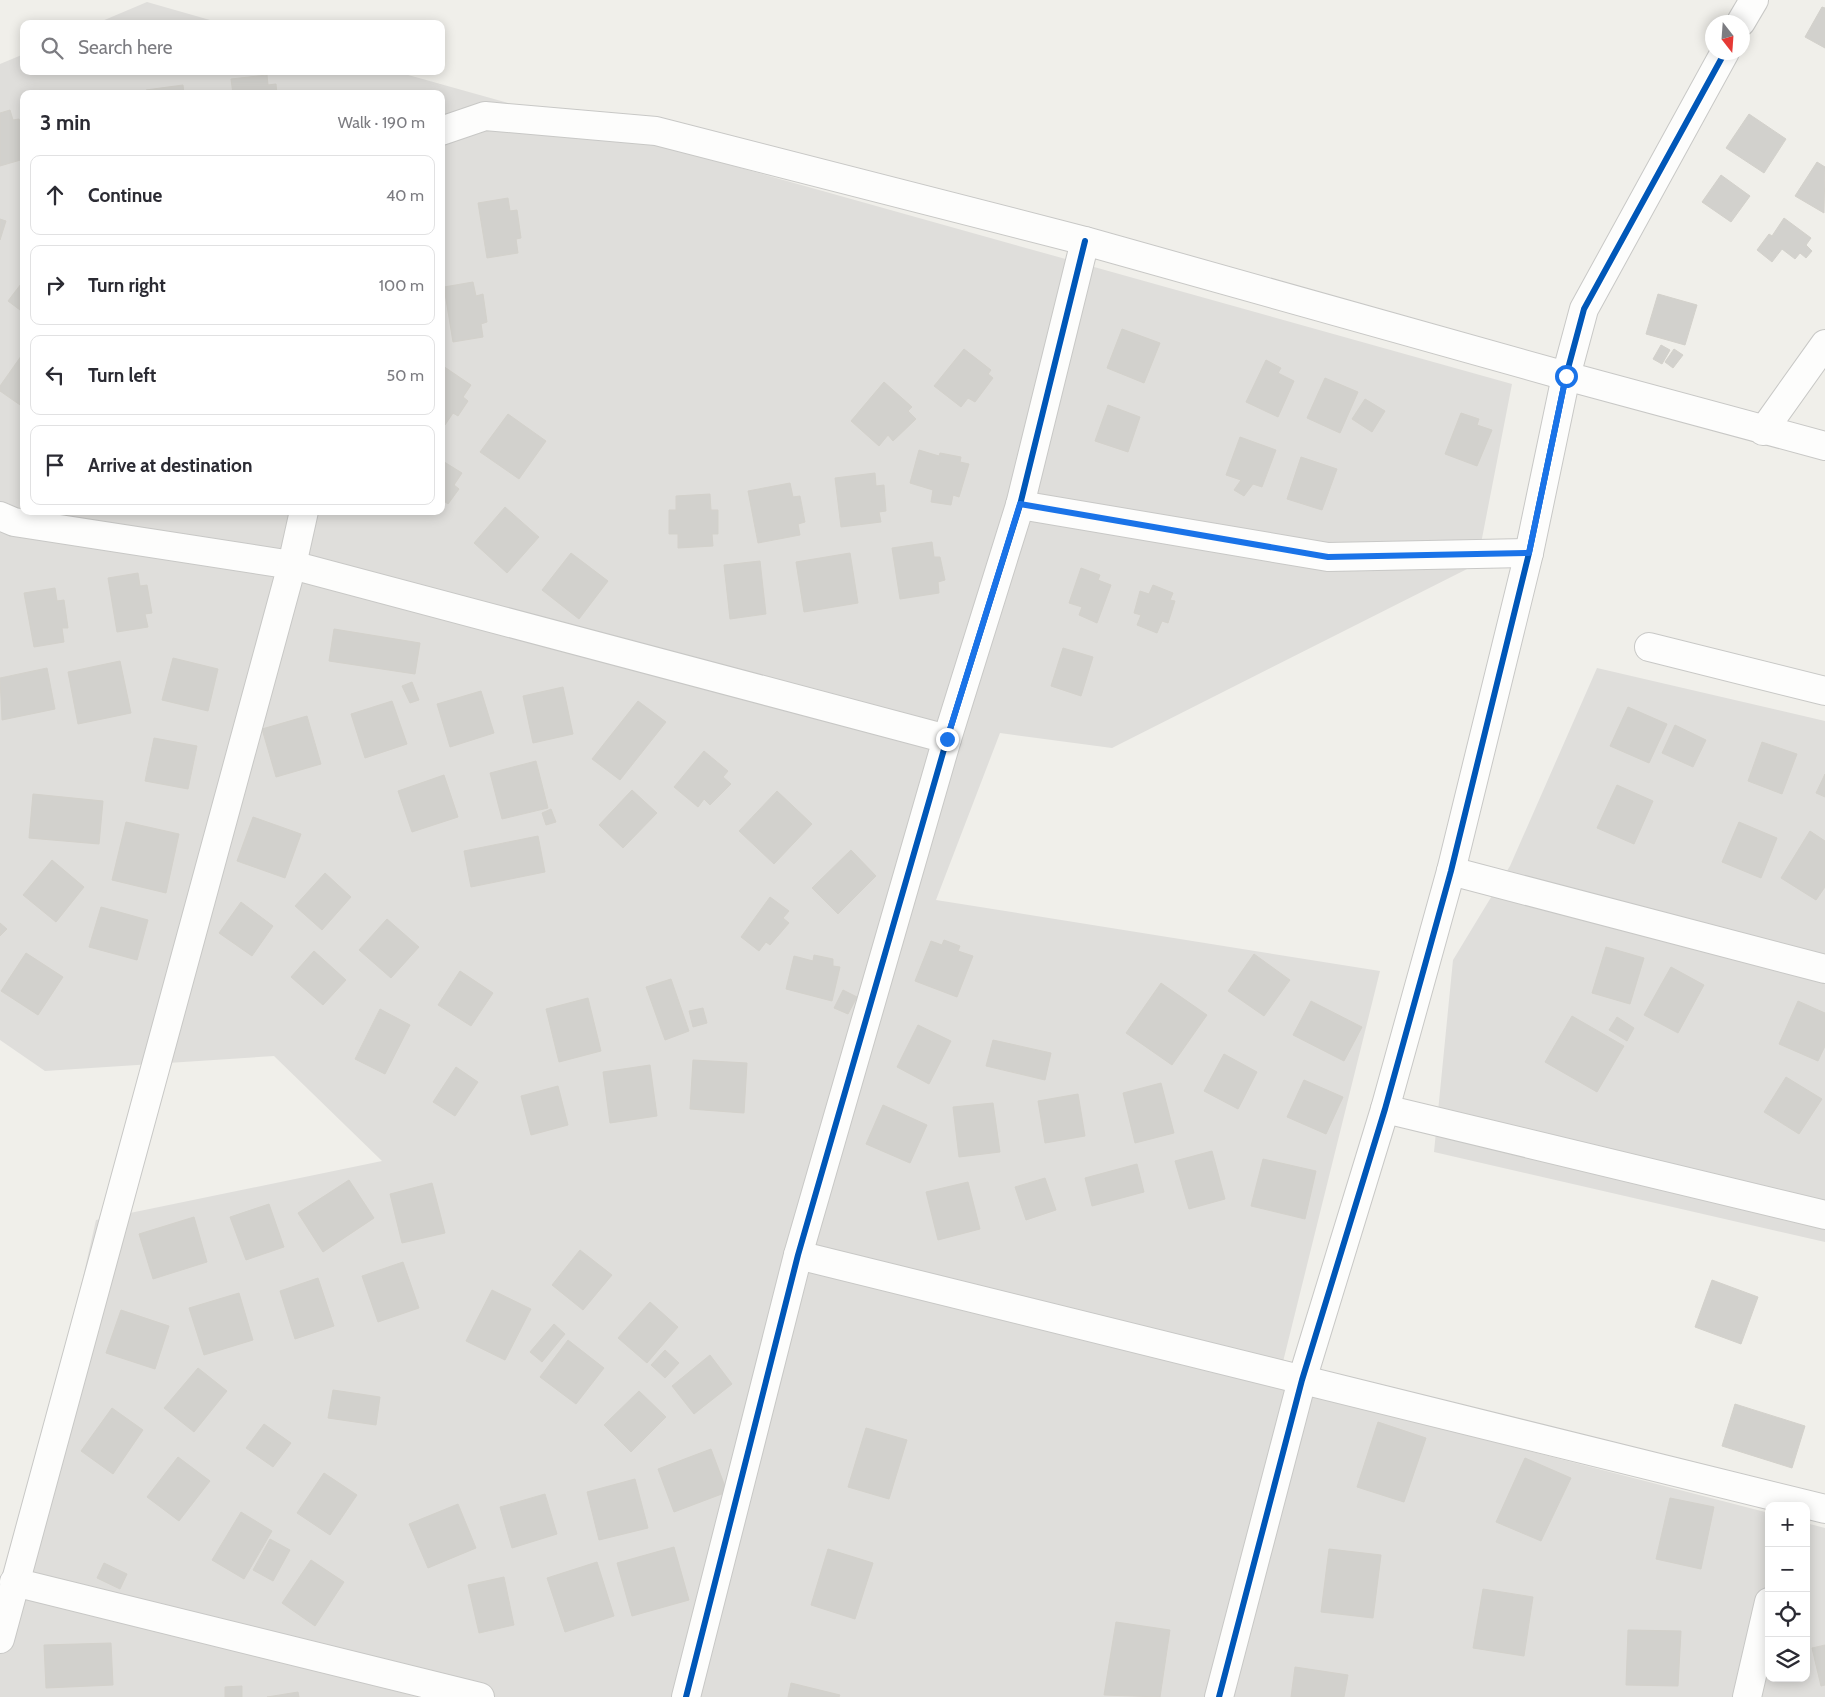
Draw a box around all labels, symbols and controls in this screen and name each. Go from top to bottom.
north arrow [1705,15,1750,60]
search box [20,20,445,75]
icon: search [38,34,66,62]
text: Search here [78,36,172,59]
text: 3 min [40,110,91,135]
text: Walk · 190 m [338,113,425,132]
icon: ahead [41,181,69,209]
text: Continue [88,184,162,207]
text: 40 m [386,186,424,205]
icon: right [41,271,69,299]
text: Turn right [88,274,166,297]
text: 100 m [379,276,424,295]
icon: left [41,361,69,389]
text: Turn left [88,364,156,387]
route start [1555,365,1578,388]
text: 50 m [387,366,424,385]
icon: arrive [41,451,69,479]
text: Arrive at destination [88,454,252,477]
route end [936,728,959,751]
map controls [1765,1502,1810,1682]
button: + [1765,1502,1810,1547]
button: − [1765,1547,1810,1592]
button: locate [1765,1592,1810,1637]
button: layers [1765,1637,1810,1682]

